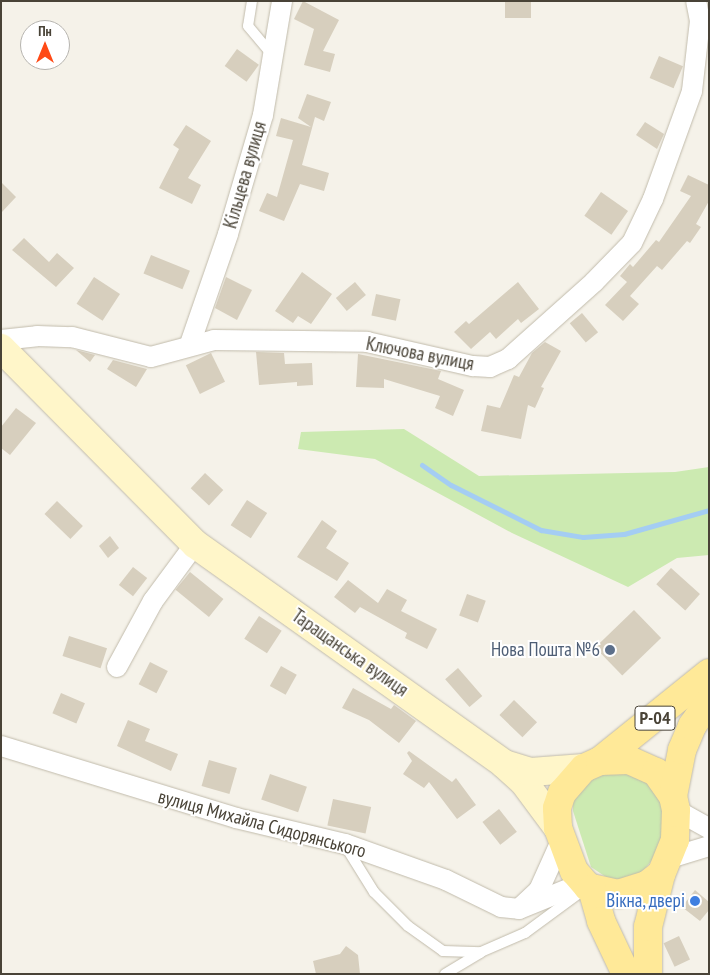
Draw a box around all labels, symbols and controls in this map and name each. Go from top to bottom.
north arrow [20,20,70,70]
text: Пн [38,22,52,40]
street label: Кільцева вулиця [219,119,271,231]
street label: Ключова вулиця [364,332,476,376]
street label: Таращанська вулиця [287,604,413,702]
place label: Нова Пошта №6 [491,639,600,661]
marker: Нова Пошта №6 [604,644,616,656]
road number: Р-04 [634,702,676,734]
street label: вулиця Михайла Сидорянського [156,785,368,863]
place label: Вікна, двері [605,890,685,912]
marker: Вікна, двері [689,895,701,907]

